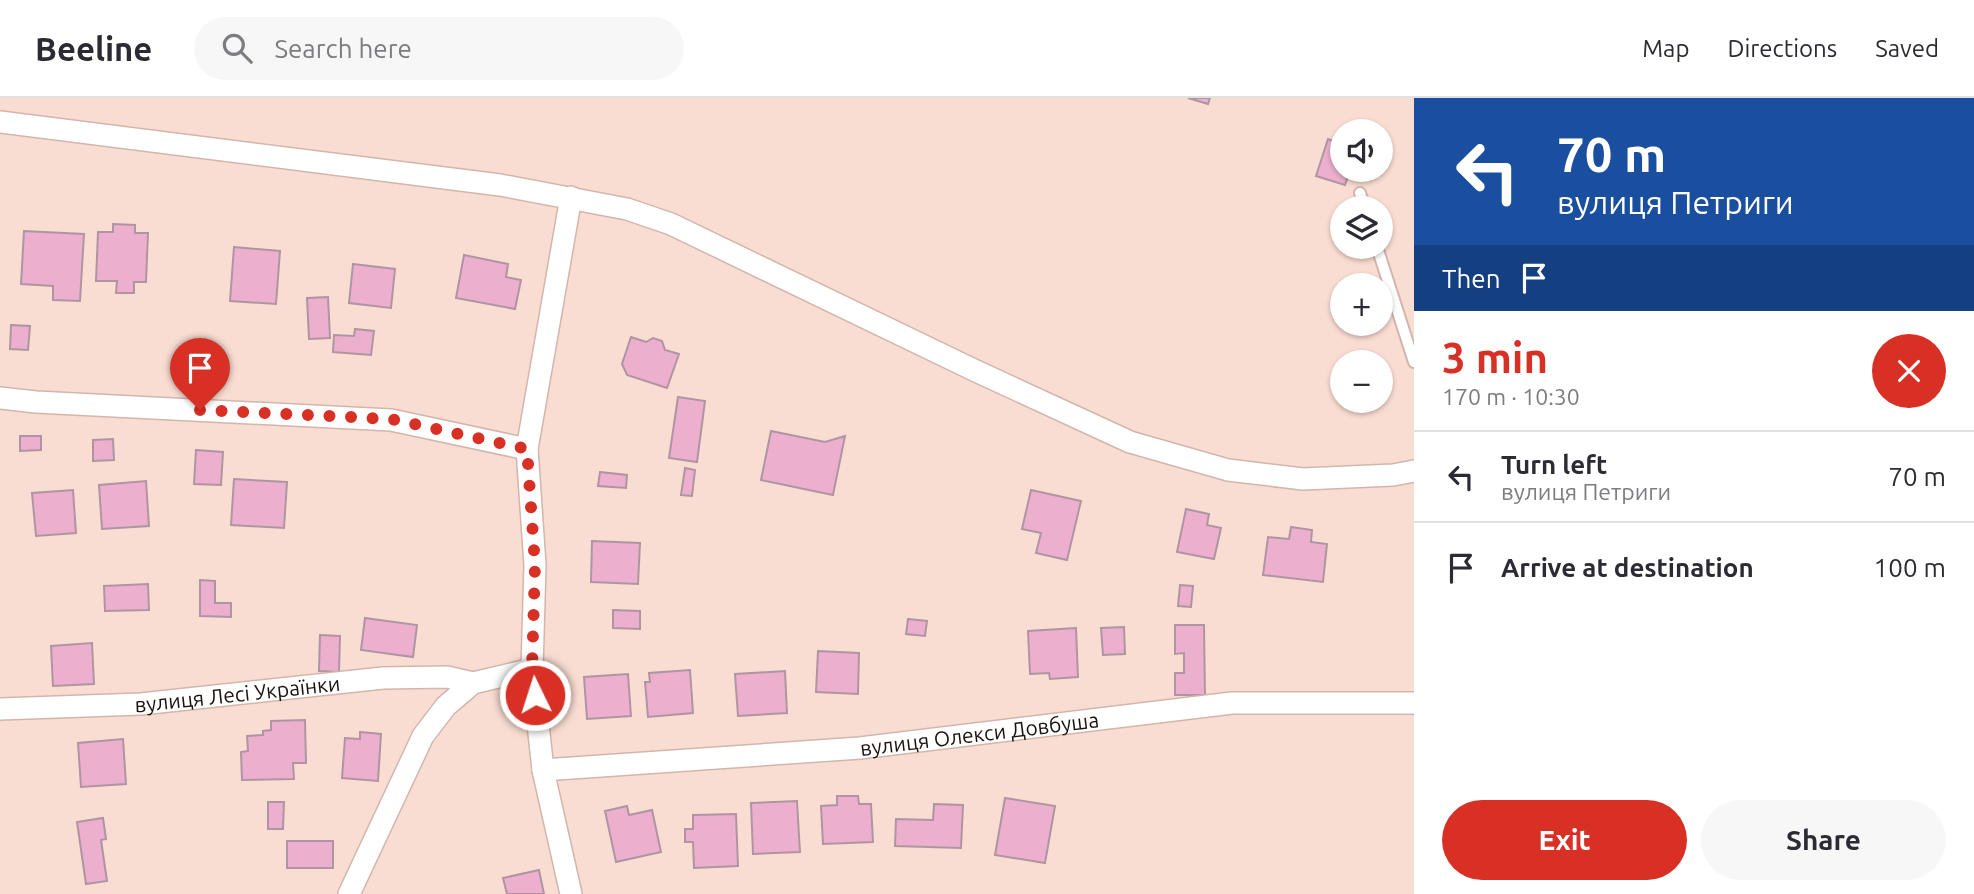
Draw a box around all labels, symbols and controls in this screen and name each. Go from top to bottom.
search box [194,17,684,80]
icon: search [218,29,256,67]
text: Beeline [35,30,152,67]
text: Search here [274,34,412,63]
text: Map [1642,35,1689,62]
text: Directions [1727,35,1837,62]
text: Saved [1875,35,1939,62]
map controls [1330,119,1393,413]
button: sound [1330,119,1393,182]
icon: left [1442,126,1533,217]
text: 70 m [1557,126,1666,181]
text: вулиця Петриги [1557,184,1794,220]
button: layers [1330,196,1393,259]
icon: arrive [1515,259,1553,297]
text: Then [1442,264,1501,293]
button: + [1330,273,1393,336]
text: 3 min [1442,334,1548,381]
button: close [1872,334,1946,408]
pin [170,338,230,410]
icon: arrive [181,349,219,387]
button: − [1330,350,1393,413]
text: 170 m · 10:30 [1442,384,1580,409]
text: Turn left [1501,450,1607,479]
icon: left [1442,458,1480,496]
text: 70 m [1888,462,1946,491]
text: вулиця Петриги [1501,479,1671,504]
icon: arrive [1442,549,1480,587]
text: Arrive at destination [1501,553,1754,582]
text: 100 m [1874,553,1946,582]
position arrow [498,658,572,732]
street label: вулиця Лесі Українки [134,671,341,716]
street label: вулиця Олекси Довбуша [858,707,1100,760]
button: Exit [1442,800,1687,880]
button: Share [1701,800,1946,880]

